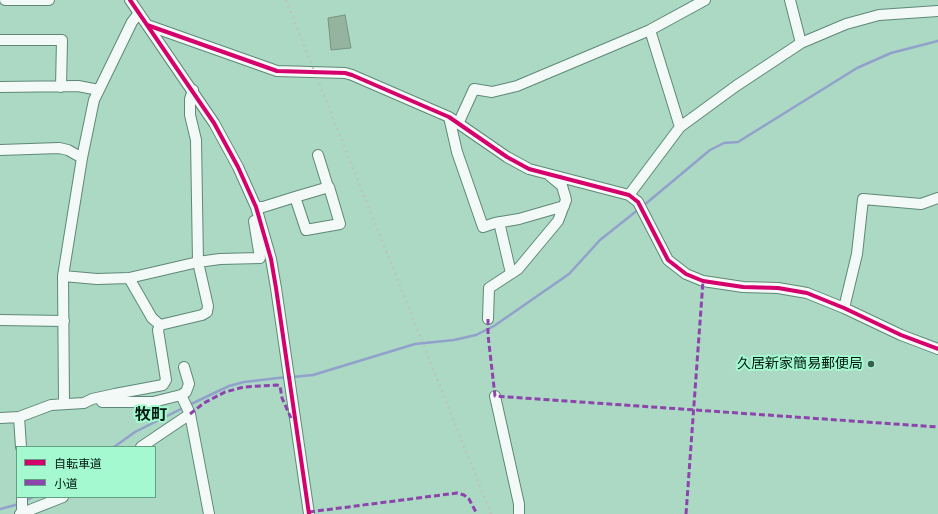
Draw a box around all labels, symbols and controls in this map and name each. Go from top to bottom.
place label: 久居新家簡易郵便局 [737,356,863,372]
marker: 久居新家簡易郵便局 [866,359,876,369]
district label: 牧町 [135,405,167,425]
legend [16,446,156,498]
text: 自転車道 [54,457,102,471]
text: 小道 [54,477,78,491]

